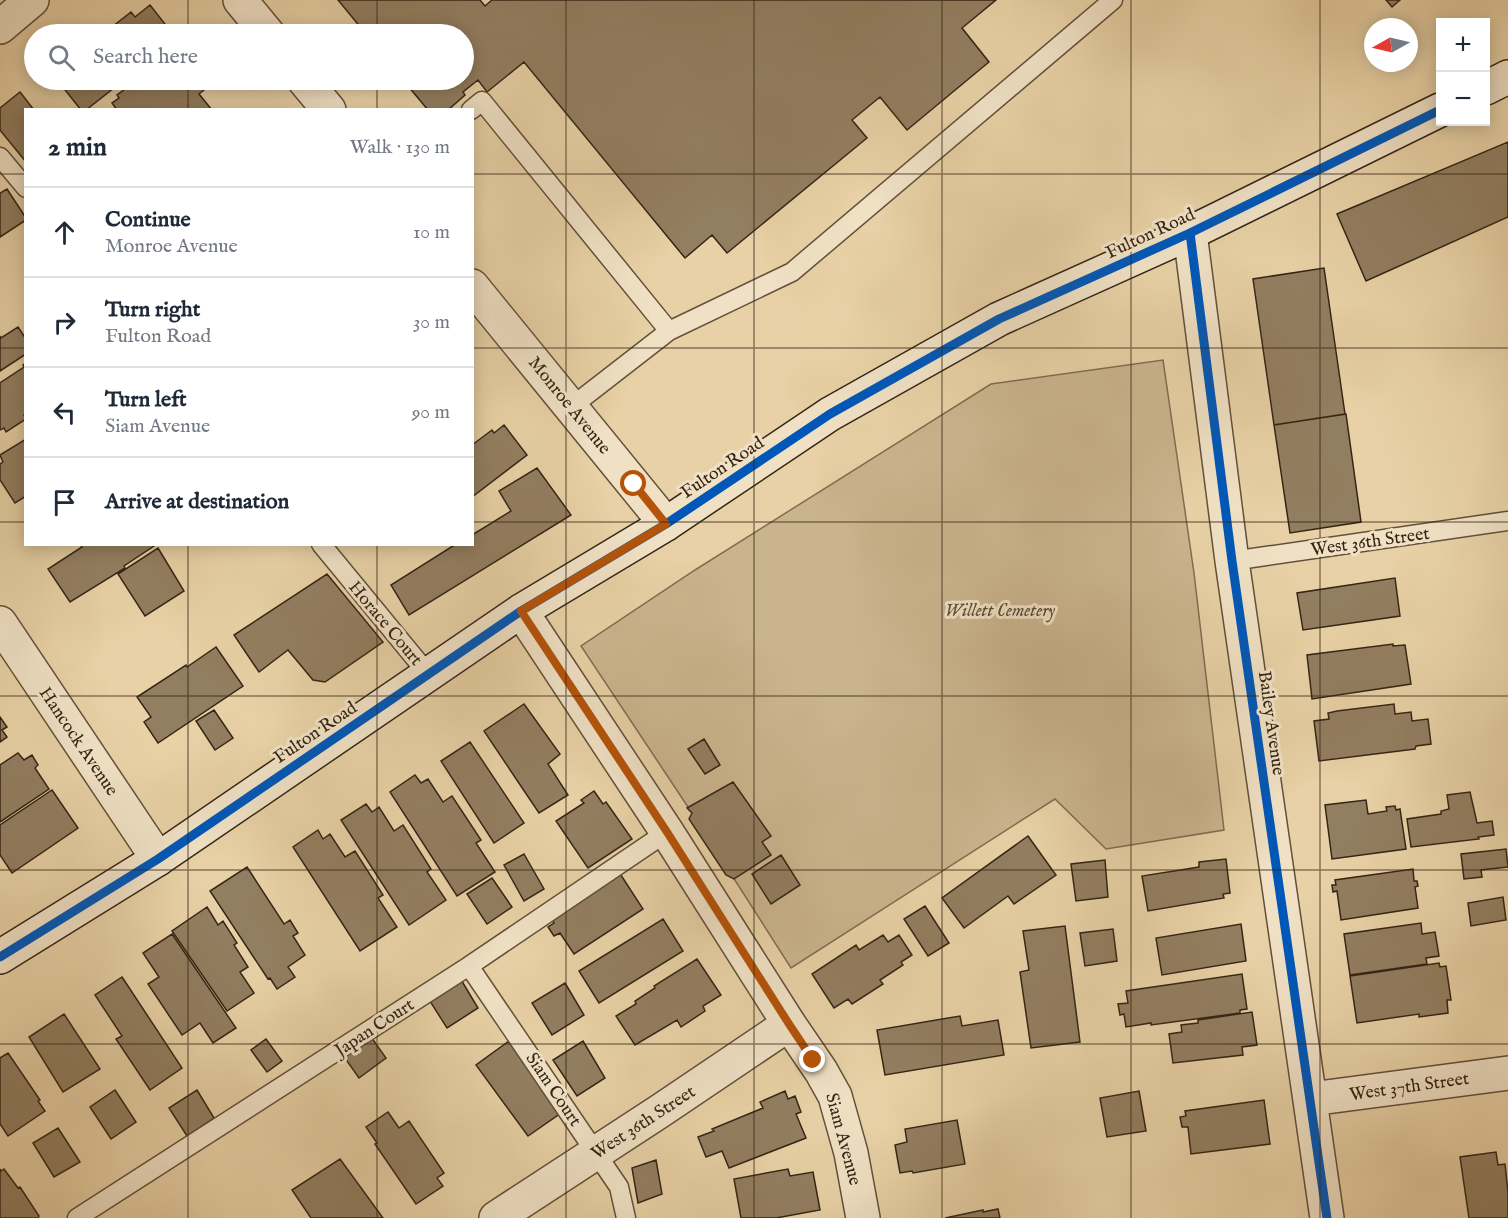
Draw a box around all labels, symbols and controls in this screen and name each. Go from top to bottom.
north arrow [1364,18,1418,72]
map controls [1436,18,1490,126]
button: + [1436,18,1490,72]
search box [24,24,474,90]
icon: search [45,41,78,74]
text: Search here [93,43,198,71]
button: − [1436,72,1490,126]
text: 2 min [48,131,107,164]
text: Walk · 130 m [350,135,450,160]
street label: Fulton Road [1102,204,1199,265]
text: Continue [105,206,191,234]
icon: ahead [48,216,81,249]
text: 10 m [413,220,450,245]
text: Monroe Avenue [105,234,238,259]
text: Turn right [105,296,200,324]
icon: right [48,306,81,339]
text: 30 m [413,310,450,335]
text: Fulton Road [105,324,211,349]
street label: Monroe Avenue [522,352,615,460]
text: Turn left [105,386,187,414]
icon: left [48,396,81,429]
text: 90 m [412,400,450,425]
text: Siam Avenue [105,414,210,439]
street label: Fulton Road [677,432,769,504]
route start [620,470,646,496]
icon: arrive [48,486,81,519]
text: Arrive at destination [105,488,289,516]
street label: West 36th Street [1309,523,1431,562]
street label: Horace Court [343,577,427,671]
park label: Willett Cemetery [945,600,1055,623]
street label: Bailey Avenue [1252,669,1289,777]
street label: Hancock Avenue [33,683,123,801]
street label: Fulton Road [270,697,362,769]
street label: Japan Court [329,994,419,1064]
route end [799,1046,825,1072]
street label: Siam Court [520,1048,586,1131]
street label: West 37th Street [1348,1068,1470,1107]
street label: West 36th Street [587,1081,700,1165]
street label: Siam Avenue [819,1091,866,1188]

